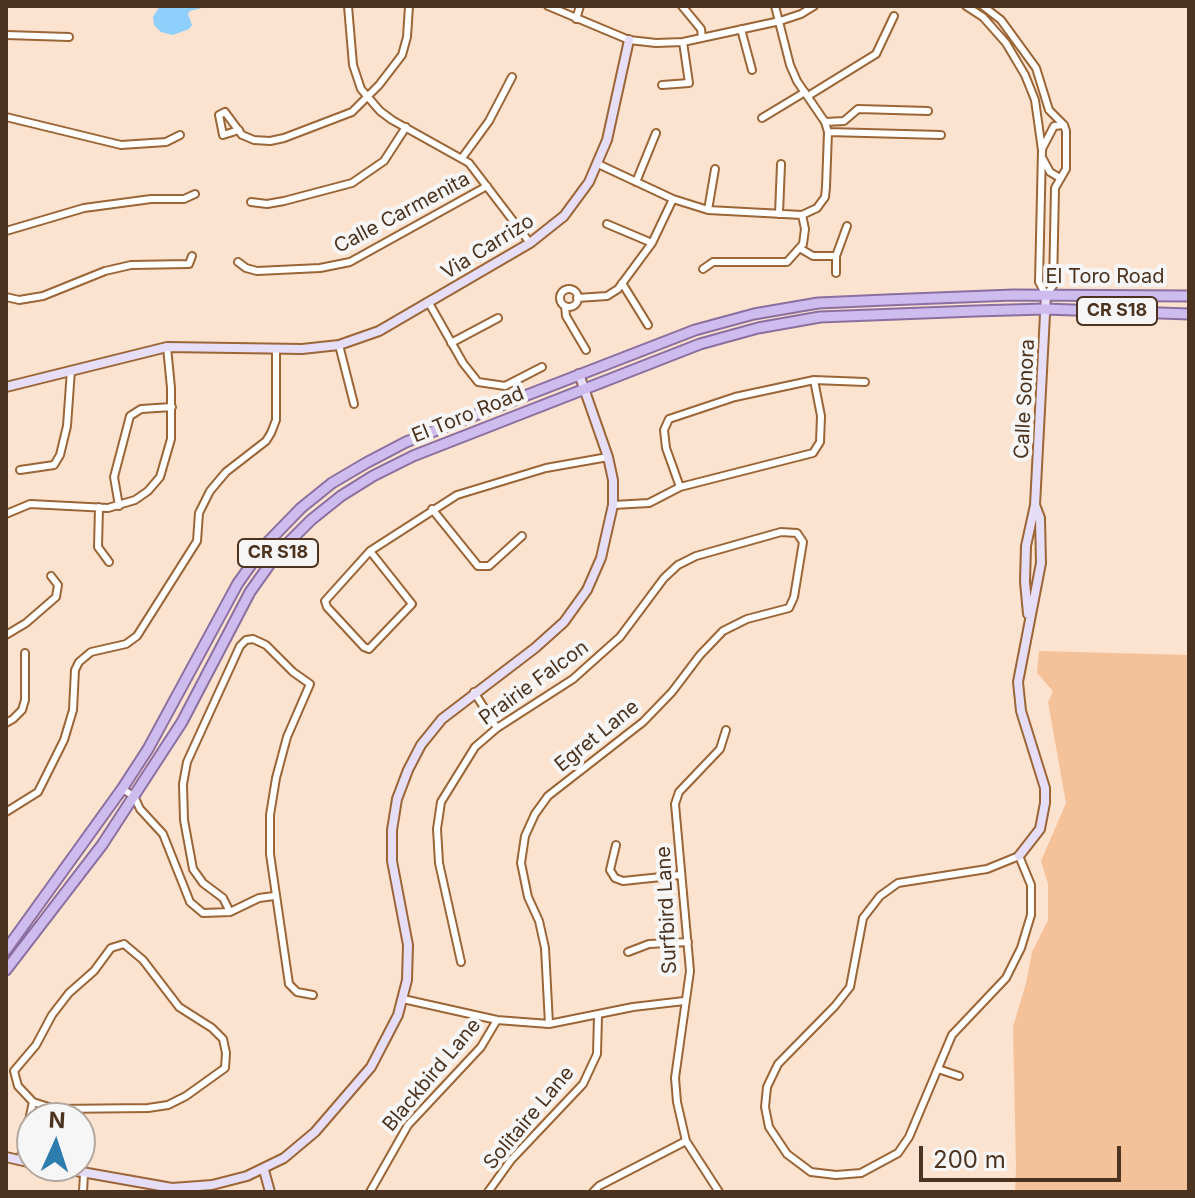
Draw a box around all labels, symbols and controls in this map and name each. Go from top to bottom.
street label: Calle Carmenita [330,167,474,259]
street label: Via Carrizo [437,209,539,285]
street label: El Toro Road [1046,265,1164,289]
road number: CR S18 [1077,297,1157,325]
street label: Calle Sonora [1010,338,1040,460]
street label: El Toro Road [408,382,528,448]
road number: CR S18 [238,539,318,567]
street label: Prairie Falcon [475,635,593,731]
street label: Egret Lane [550,695,644,777]
street label: Surfbird Lane [652,845,682,975]
street label: Blackbird Lane [378,1014,486,1136]
street label: Solitaire Lane [479,1061,579,1175]
north arrow [16,1102,96,1182]
text: N [48,1107,66,1133]
scale bar [923,1130,1125,1180]
text: 200 m [933,1145,1006,1174]

